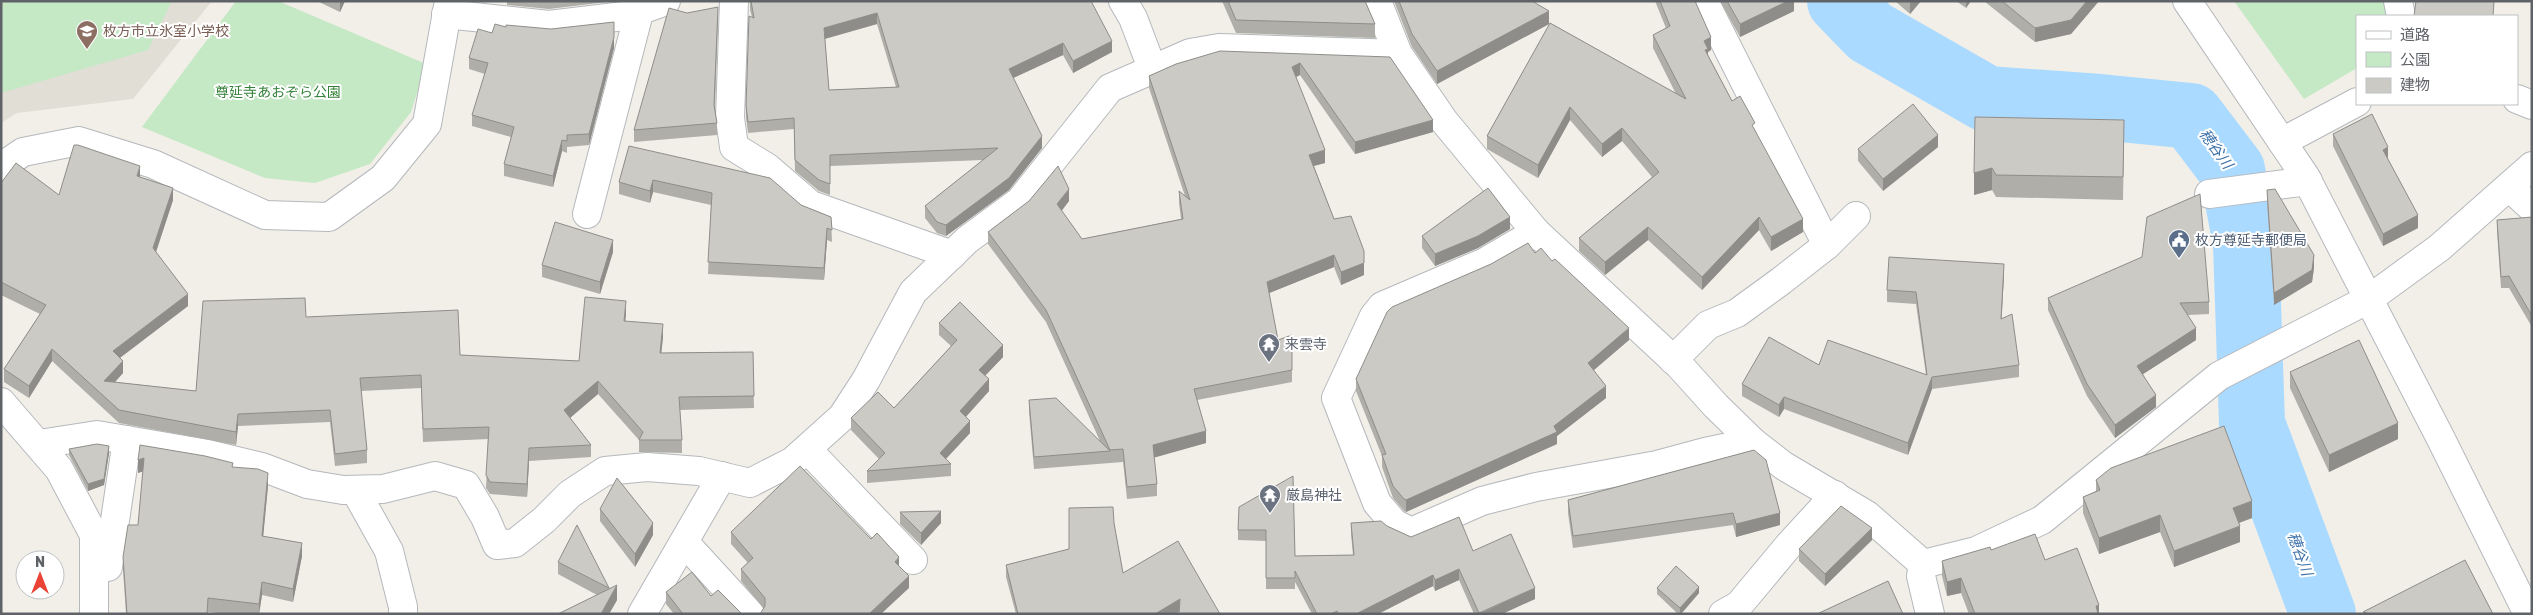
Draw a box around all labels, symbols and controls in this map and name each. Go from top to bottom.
legend [2356,15,2518,105]
school or university icon: 枚方市立氷室小学校 [75,19,99,50]
place label: 枚方市立氷室小学校 [103,23,229,40]
text: 道路 [2400,26,2430,44]
text: 公園 [2400,51,2430,69]
text: 建物 [2400,76,2430,94]
park label: 尊延寺あおぞら公園 [215,84,341,101]
water label: 穂谷川 [2195,126,2238,174]
public building icon: 枚方尊延寺郵便局 [2167,228,2191,259]
place label: 枚方尊延寺郵便局 [2195,232,2307,249]
temple icon: 来雲寺 [1257,332,1281,363]
place label: 来雲寺 [1285,336,1327,353]
temple icon: 厳島神社 [1258,483,1282,514]
place label: 厳島神社 [1286,487,1342,504]
water label: 穂谷川 [2284,530,2317,580]
north arrow [15,550,65,600]
text: N [35,554,45,571]

